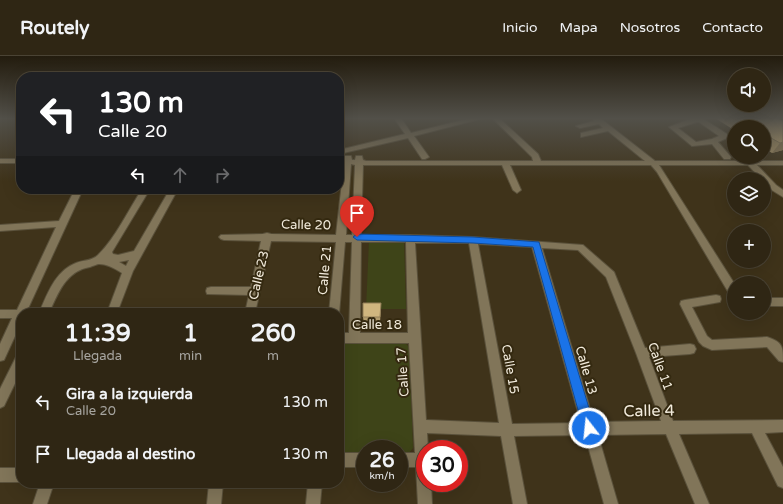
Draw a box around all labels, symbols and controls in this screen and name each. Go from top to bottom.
text: Routely [20,17,89,39]
text: Inicio [502,19,538,36]
text: Mapa [560,19,598,36]
text: Nosotros [620,19,680,36]
text: Contacto [702,19,763,36]
map controls [727,68,771,320]
button: sound [727,68,771,112]
text: 130 m [98,86,184,120]
icon: left [32,88,84,140]
text: Calle 20 [98,120,167,142]
button: search [727,120,771,164]
icon: left [127,164,149,186]
icon: ahead [169,164,191,186]
icon: right [211,164,233,186]
button: layers [727,172,771,216]
pin [340,196,374,237]
icon: arrive [346,202,368,224]
street label: Calle 20 [281,217,331,233]
button: + [727,224,771,268]
street label: Calle 21 [315,245,335,296]
street label: Calle 23 [246,249,272,301]
button: − [727,276,771,320]
street label: Calle 18 [352,317,402,333]
text: 11:39 [64,319,131,348]
text: 1 [183,319,198,348]
text: 260 [250,319,296,348]
street label: Calle 11 [644,340,676,393]
street label: Calle 15 [498,343,522,395]
street label: Calle 13 [571,344,601,396]
street label: Calle 17 [393,346,413,397]
text: Llegada [73,348,122,364]
text: min [179,348,202,364]
text: m [267,348,279,364]
text: Gira a la izquierda [66,385,193,403]
icon: left [32,391,54,413]
text: 130 m [282,393,328,411]
street label: Calle 4 [623,401,675,421]
text: Calle 20 [66,403,116,419]
position arrow [568,407,610,449]
speed limit sign: 30 [416,440,468,492]
icon: arrive [32,443,54,465]
text: Llegada al destino [66,445,195,463]
text: 130 m [282,445,328,463]
text: 26 [369,449,395,473]
text: km/h [369,470,395,482]

